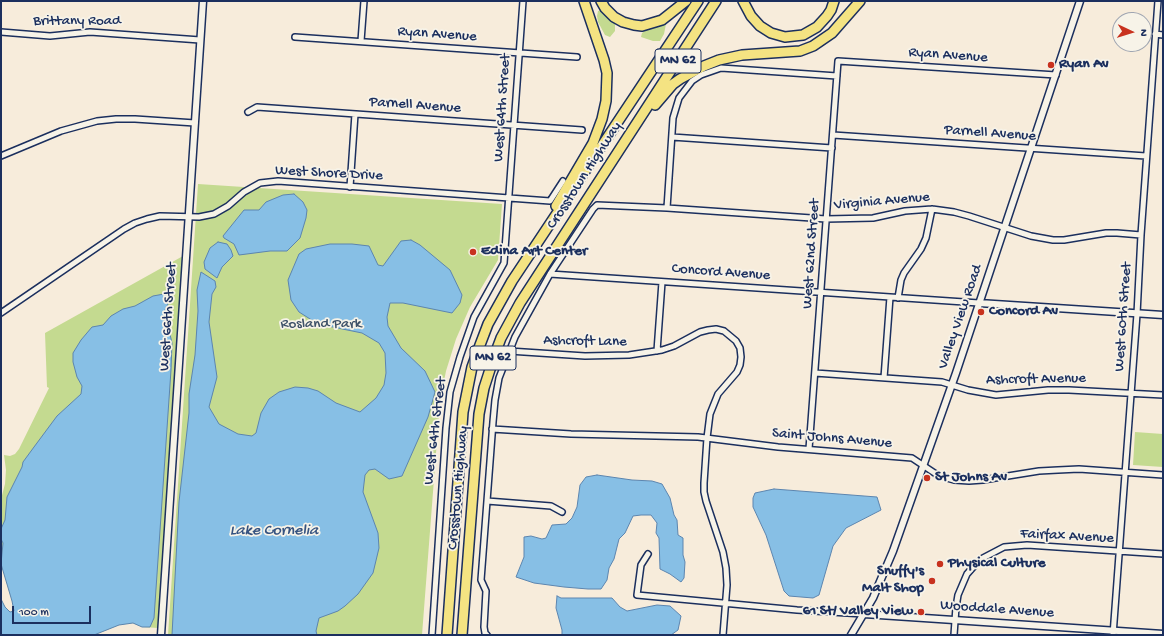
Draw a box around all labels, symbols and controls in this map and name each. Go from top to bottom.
north arrow [1112,12,1152,52]
street label: Brittany Road [33,13,121,31]
street label: Ryan Avenue [397,23,477,47]
text: N [1137,29,1149,37]
street label: Ryan Avenue [908,44,988,68]
road number: MN 62 [655,49,701,73]
street label: West 64th Street [490,53,516,163]
place label: Ryan Av [1059,56,1109,74]
marker: Ryan Av [1046,60,1056,70]
street label: Parnell Avenue [368,94,462,118]
street label: Crosstown Highway [544,119,626,233]
street label: Parnell Avenue [943,122,1037,146]
street label: West Shore Drive [275,162,383,186]
street label: Virginia Avenue [833,189,931,215]
street label: West 62nd Street [799,198,825,310]
place label: Edina Art Center [481,243,587,261]
marker: Edina Art Center [468,247,478,257]
street label: Concord Avenue [671,261,771,285]
street label: West 66th Street [156,262,182,372]
street label: Valley View Road [935,262,987,372]
street label: West 60th Street [1111,262,1137,372]
place label: Concord Av [989,303,1058,321]
marker: Concord Av [976,307,986,317]
park label: Rosland Park [281,316,361,334]
street label: Ashcroft Lane [543,332,627,352]
road number: MN 62 [470,346,516,370]
street label: Ashcroft Avenue [986,370,1086,390]
street label: West 64th Street [420,376,452,486]
street label: Crosstown Highway [445,425,473,551]
street label: Saint Johns Avenue [771,425,893,453]
place label: St Johns Av [935,469,1007,487]
marker: St Johns Av [922,473,932,483]
water label: Lake Cornelia [230,522,318,542]
street label: Fairfax Avenue [1020,526,1114,548]
place label: Physical Culture [948,555,1045,573]
marker: Physical Culture [935,559,945,569]
place label: Snuffy's Malt Shop [862,563,924,598]
marker: Snuffy's Malt Shop [927,576,937,586]
street label: Wooddale Avenue [940,597,1054,623]
scale bar [14,598,93,624]
place label: 61 St/ Valley View [803,603,913,621]
text: 100 m [19,606,49,620]
marker: 61 St/ Valley View [916,607,926,617]

